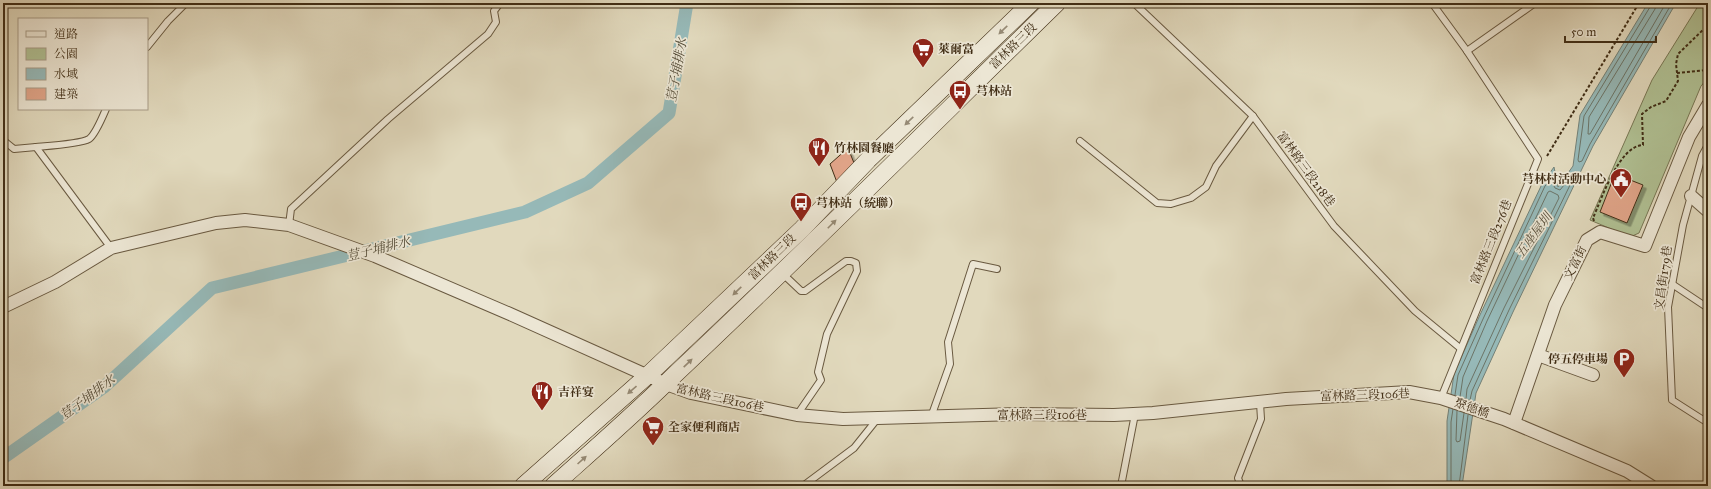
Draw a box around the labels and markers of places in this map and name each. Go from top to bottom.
supermarket icon: 萊爾富 [910,36,936,69]
place label: 萊爾富 [938,42,974,56]
bus stop icon: 芎林站 [947,78,973,111]
place label: 芎林站 [976,84,1012,98]
restaurant icon: 竹林園餐廳 [806,135,832,168]
place label: 竹林園餐廳 [834,141,894,155]
public building icon: 芎林村活動中心 [1608,166,1634,199]
place label: 芎林村活動中心 [1522,172,1606,186]
bus stop icon: 芎林站（統聯） [788,190,814,223]
place label: 芎林站（統聯） [816,196,900,210]
parking icon: 停五停車場 [1611,346,1637,379]
place label: 停五停車場 [1548,352,1608,366]
restaurant icon: 吉祥宴 [529,379,555,412]
place label: 吉祥宴 [558,385,594,399]
supermarket icon: 全家便利商店 [640,414,666,447]
place label: 全家便利商店 [668,420,740,434]

